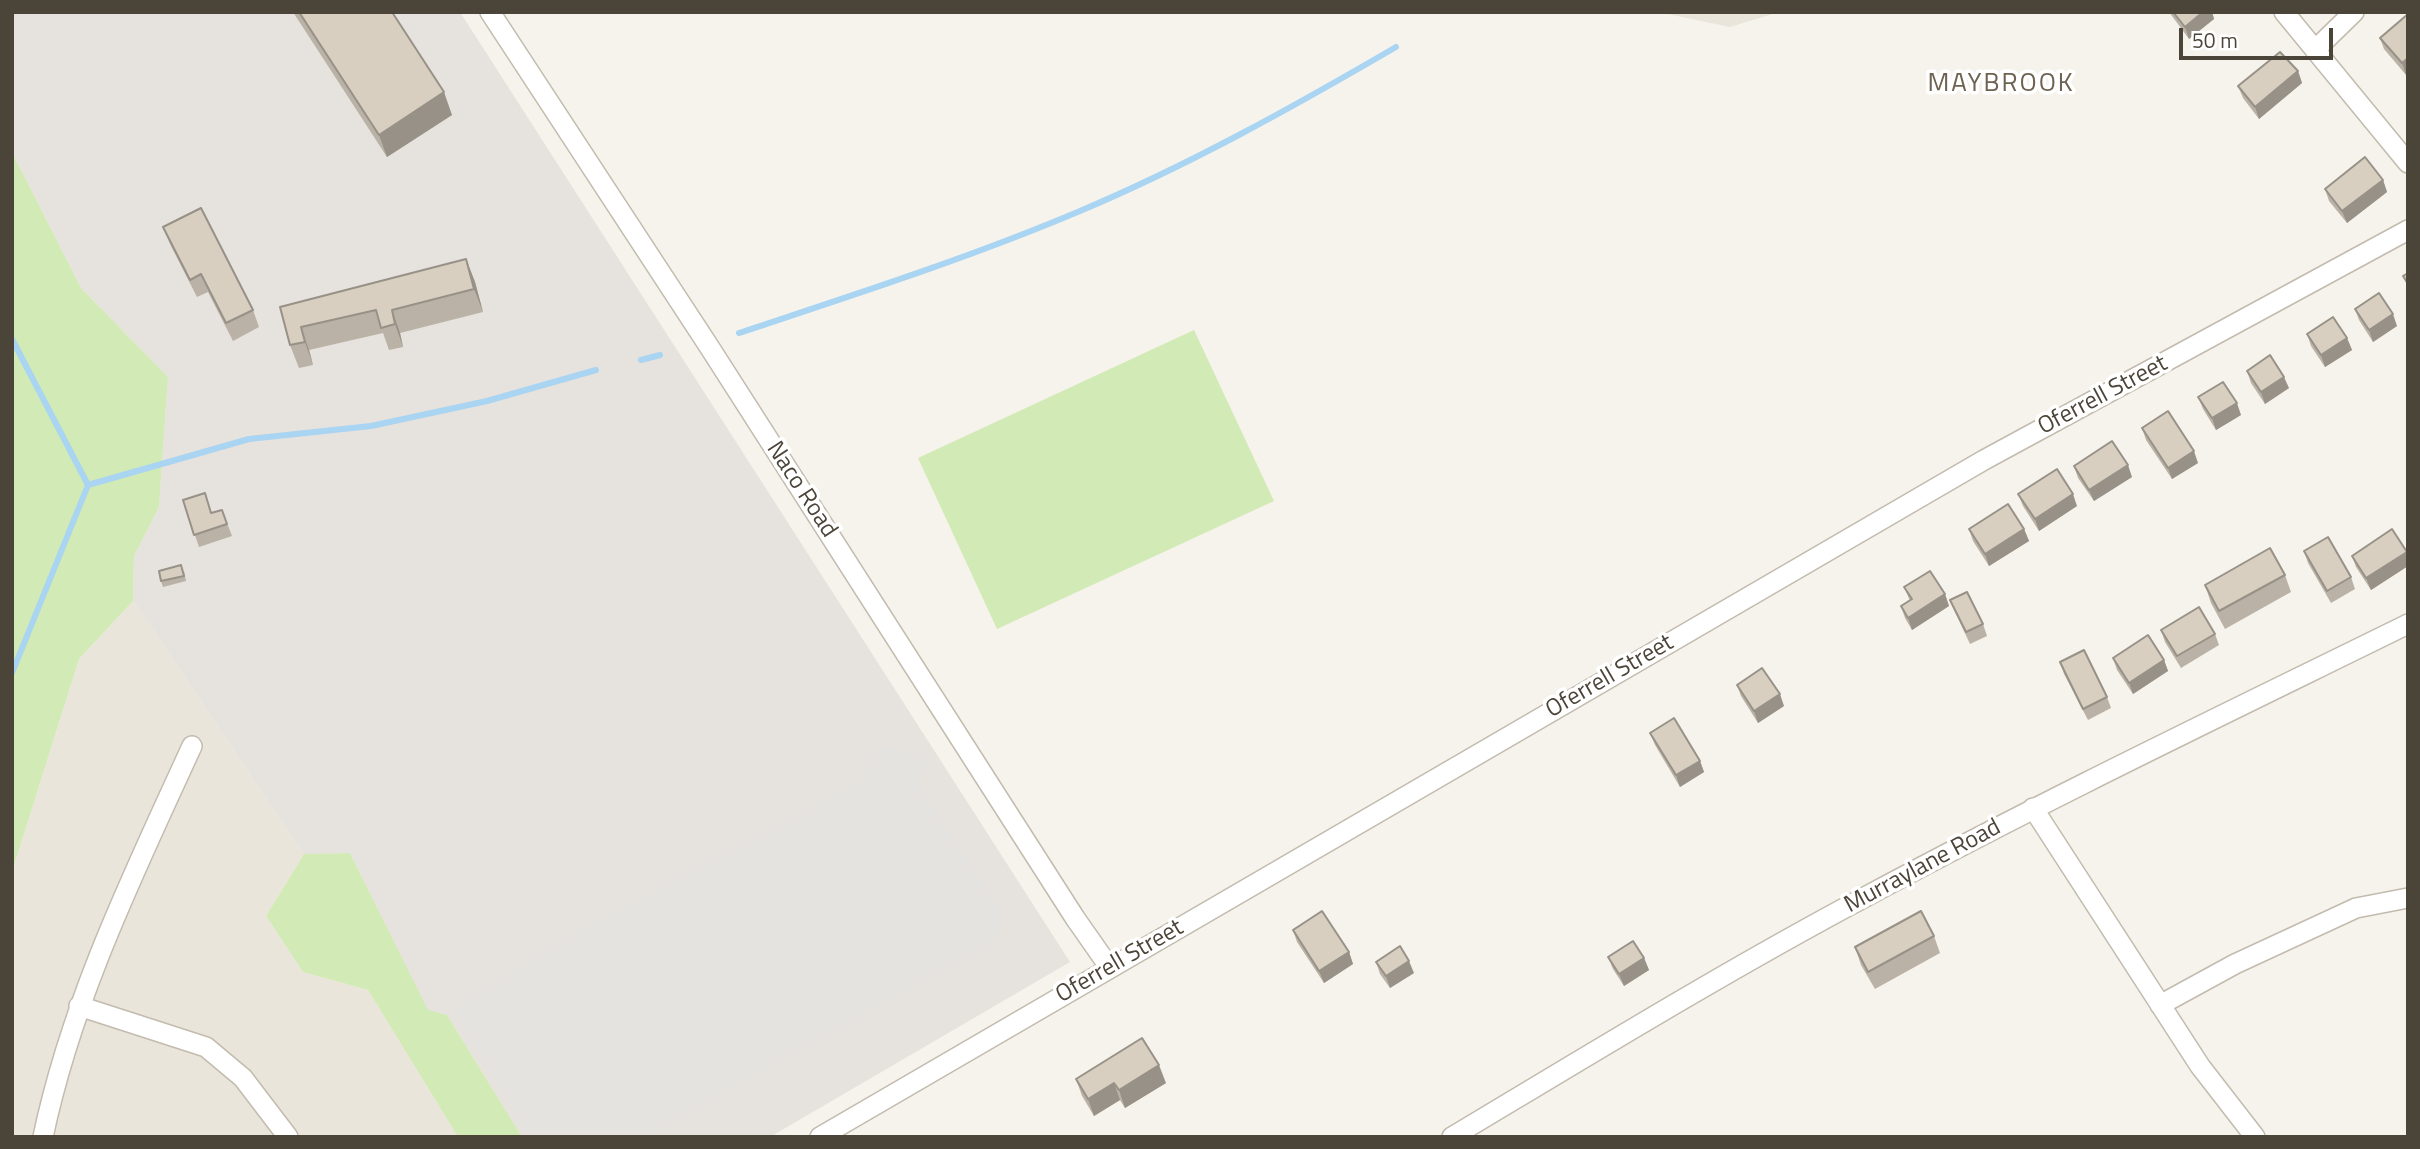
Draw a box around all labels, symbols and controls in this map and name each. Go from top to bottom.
scale bar [2182,14,2336,58]
text: 50 m [2192,24,2238,56]
district label: MAYBROOK [1928,69,2074,101]
street label: Oferrell Street [2033,350,2173,442]
street label: Naco Road [759,437,843,543]
street label: Oferrell Street [1541,629,1679,725]
street label: Murraylane Road [1840,814,2006,920]
street label: Oferrell Street [1051,914,1189,1010]

